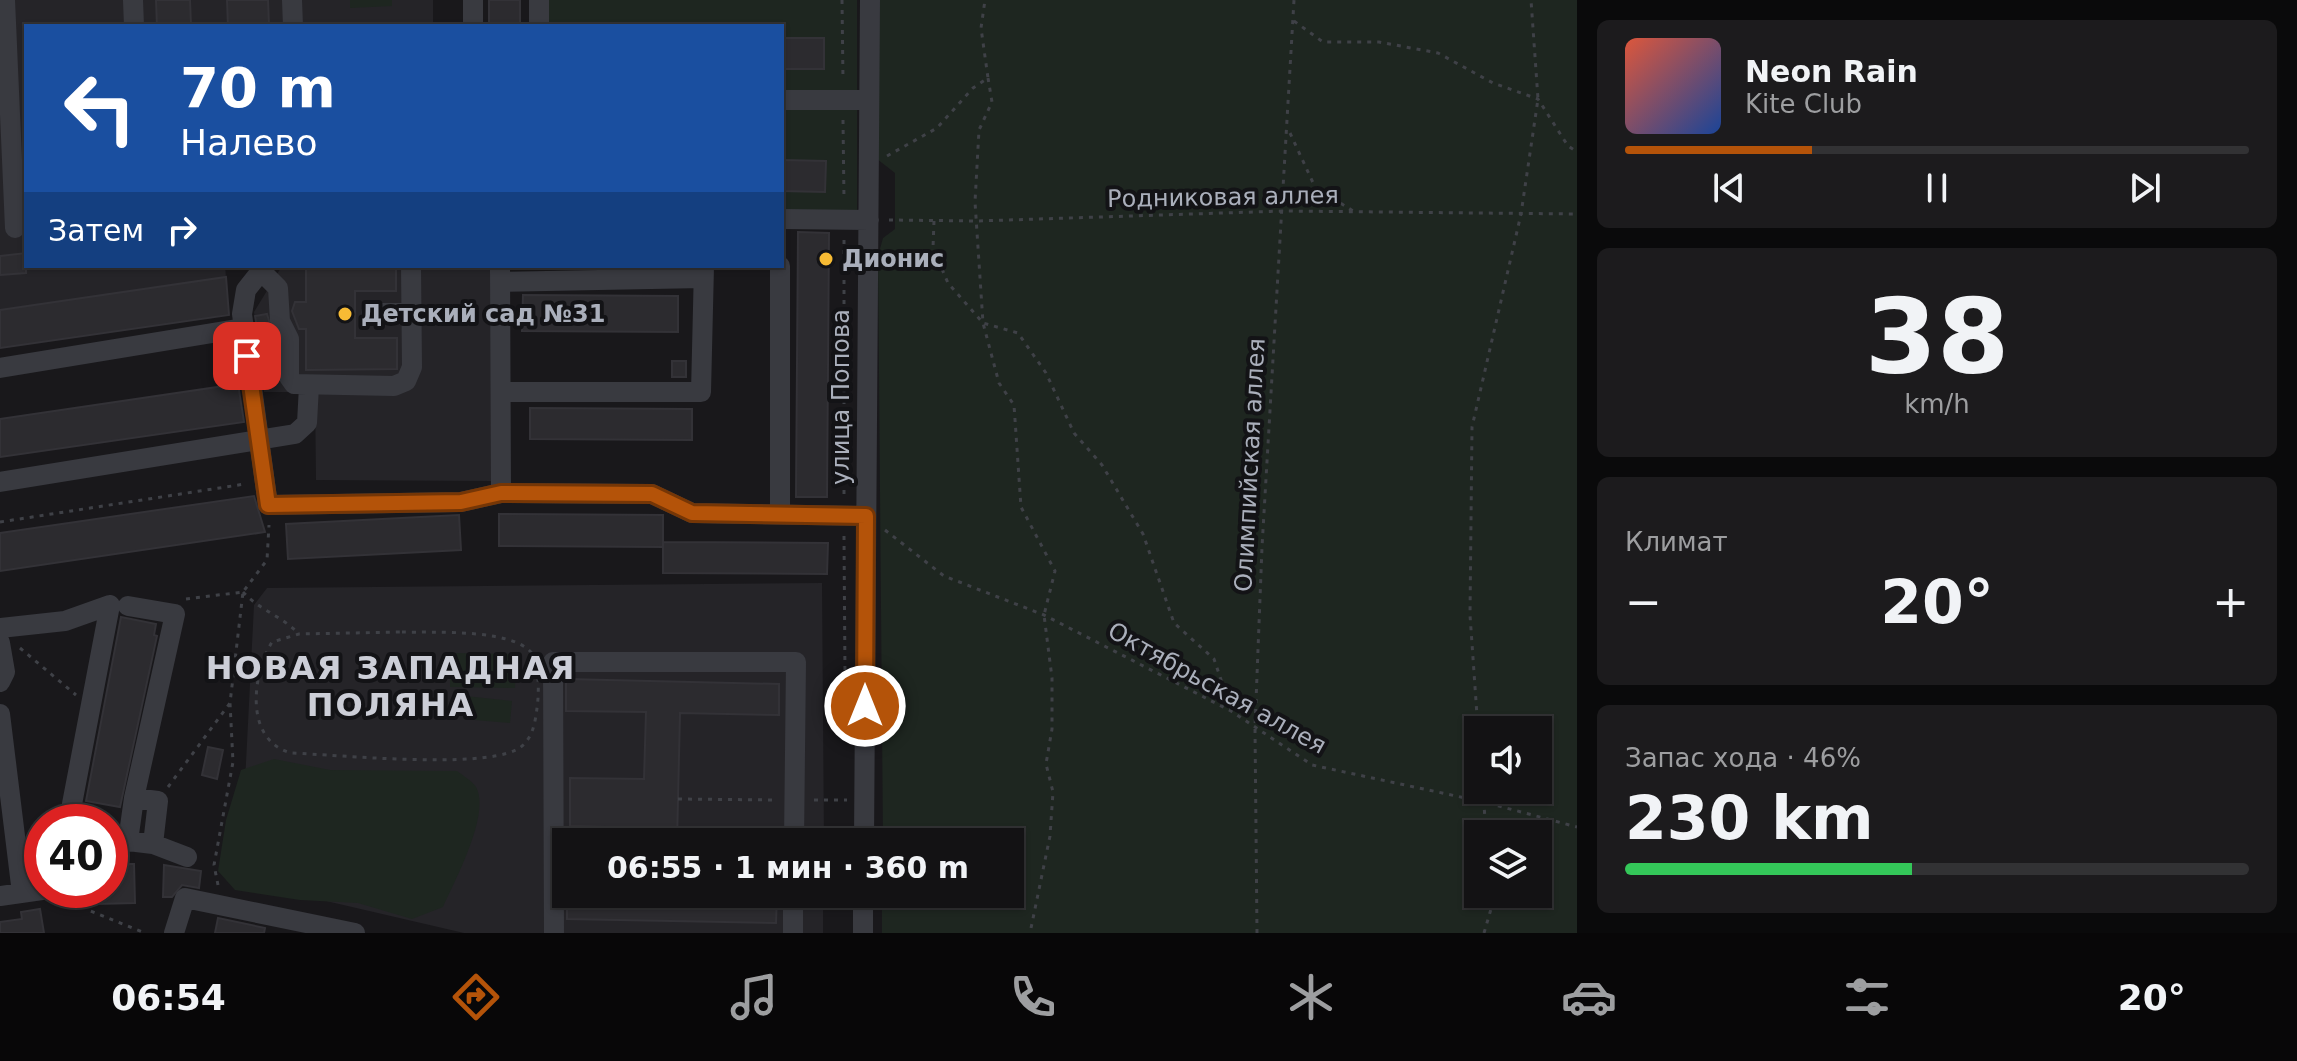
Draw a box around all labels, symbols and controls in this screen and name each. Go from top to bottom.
text: Neon Rain [1745,54,1918,89]
text: 70 m [180,55,336,120]
icon: left [48,56,152,160]
text: Kite Club [1745,89,1862,119]
text: Налево [180,122,318,163]
icon: previous [1707,166,1751,210]
icon: pause [1915,166,1959,210]
icon: next [2123,166,2167,210]
street label: Родниковая аллея [1107,181,1339,213]
icon: right [160,208,204,252]
text: Затем [48,213,144,248]
place label: Дионис [842,245,944,273]
marker: Дионис [817,250,835,268]
text: 38 [1865,276,2009,398]
place label: Детский сад №31 [361,300,606,328]
marker: Детский сад №31 [336,305,354,323]
street label: улица Попова [827,309,855,485]
pin [213,322,281,390]
icon: arrive [225,334,269,378]
street label: Олимпийская аллея [1229,338,1271,592]
text: km/h [1904,389,1970,419]
text: Климат [1625,527,1728,557]
text: 20° [1880,567,1994,637]
text: − [1625,576,1662,627]
text: + [2212,576,2249,627]
street label: Октябрьская аллея [1103,616,1331,760]
district label: НОВАЯ ЗАПАДНАЯ ПОЛЯНА [206,649,576,724]
position arrow [823,664,907,748]
map controls [1464,716,1552,908]
button: sound [1464,716,1552,804]
text: Запас хода · 46% [1625,743,1861,773]
text: 230 km [1625,783,1874,853]
speed limit sign: 40 [24,804,128,908]
button: layers [1464,820,1552,908]
text: 06:55 · 1 мин · 360 m [607,850,969,885]
icon: directions [448,969,504,1025]
icon: music [726,969,782,1025]
icon: phone [1005,969,1061,1025]
icon: climate [1283,969,1339,1025]
icon: car [1561,969,1617,1025]
icon: filters [1839,969,1895,1025]
text: 06:54 [111,977,226,1018]
text: 20° [2118,977,2186,1018]

